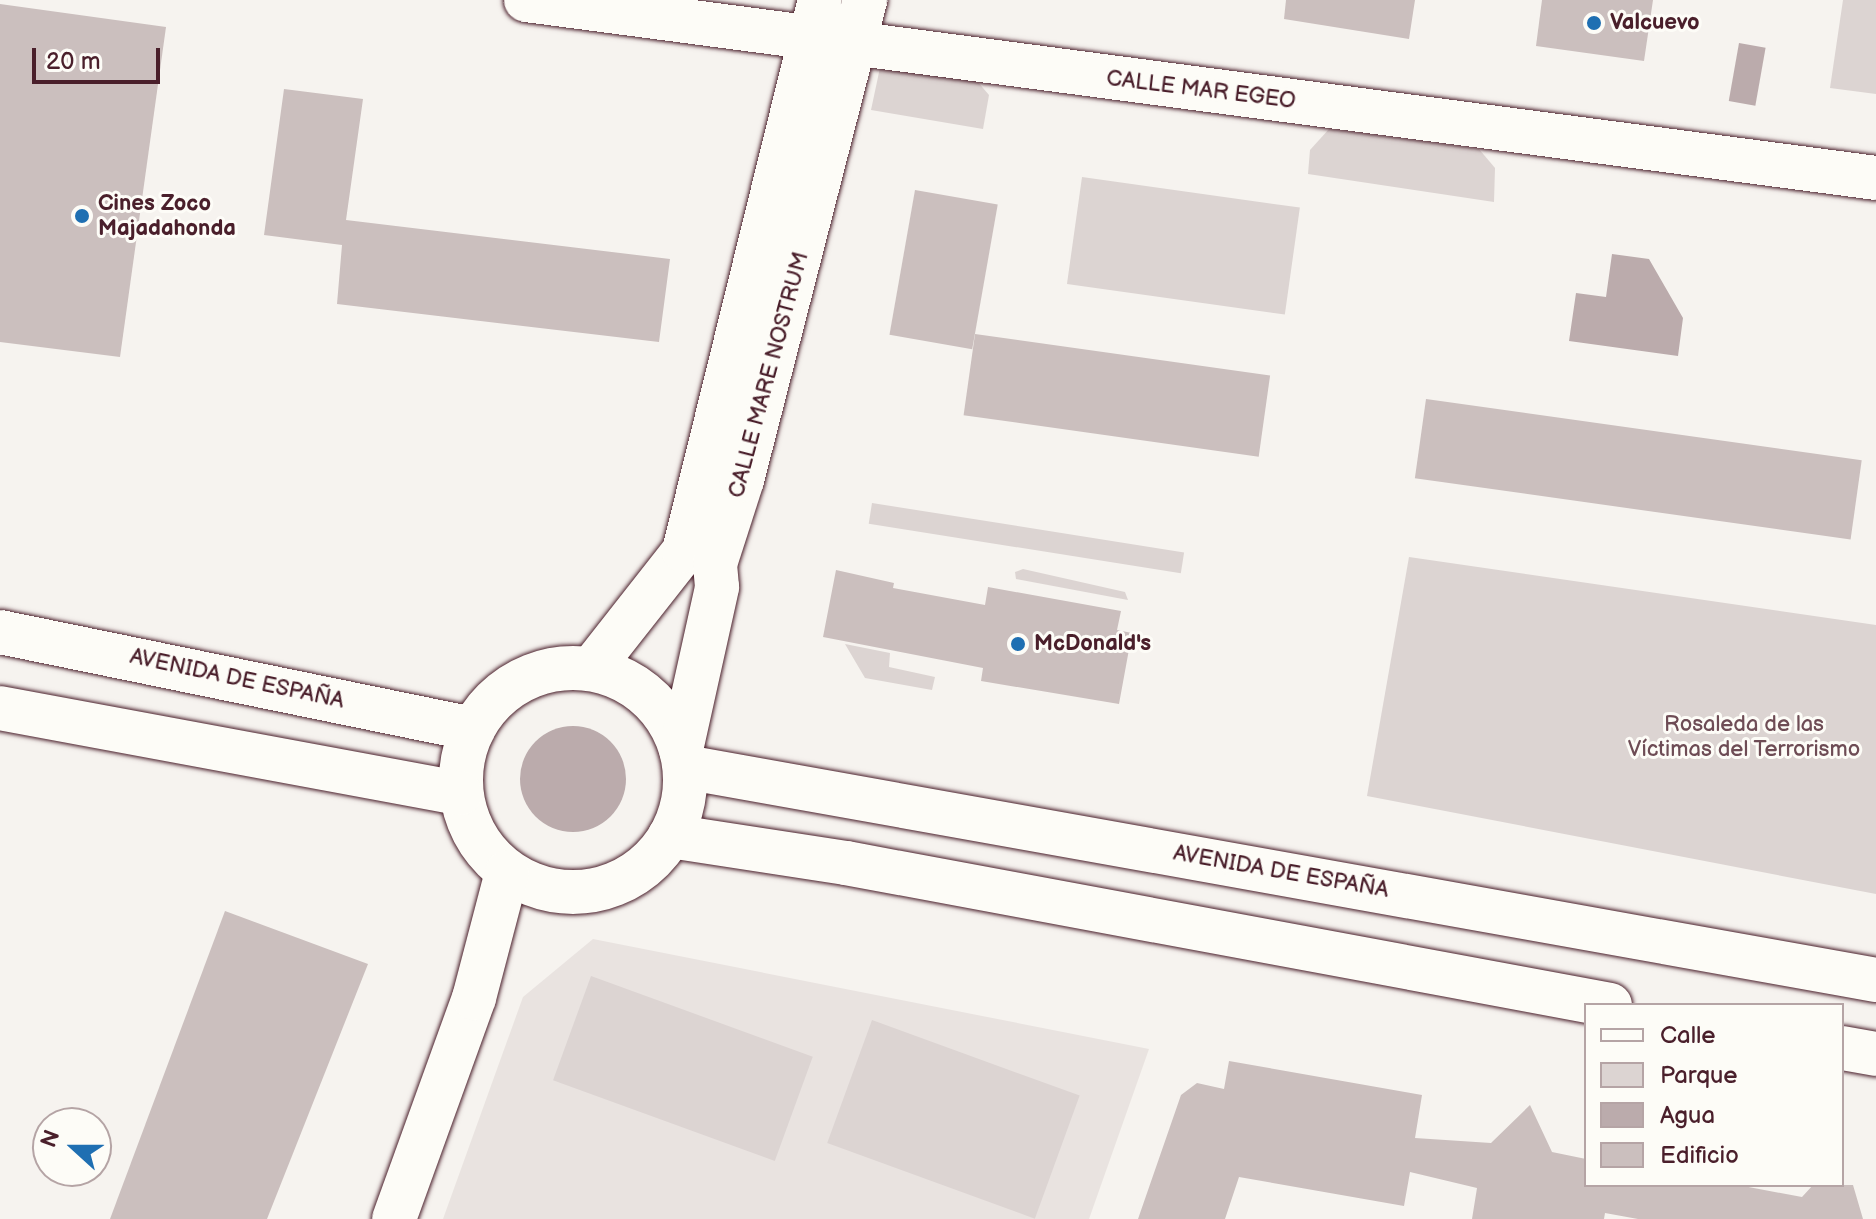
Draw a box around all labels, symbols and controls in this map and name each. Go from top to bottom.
place label: Valcuevo [1610,10,1700,36]
marker: Valcuevo [1585,14,1603,32]
scale bar [36,32,164,82]
text: 20 m [46,47,101,76]
street label: CALLE MAR EGEO [1105,65,1297,115]
place label: Cines Zoco Majadahonda [98,190,236,242]
marker: Cines Zoco Majadahonda [73,207,91,225]
street label: CALLE MARE NOSTRUM [723,249,815,501]
place label: McDonald's [1034,631,1151,657]
marker: McDonald's [1009,635,1027,653]
street label: AVENIDA DE ESPAÑA [128,643,346,715]
park label: Rosaleda de las Víctimas del Terrorismo [1628,711,1860,762]
street label: AVENIDA DE ESPAÑA [1171,840,1391,904]
legend [1584,1003,1844,1187]
text: Calle [1660,1021,1715,1050]
text: Parque [1660,1061,1738,1090]
text: Agua [1660,1101,1715,1130]
north arrow [32,1107,112,1187]
text: N [35,1126,67,1151]
text: Edificio [1660,1141,1739,1170]

